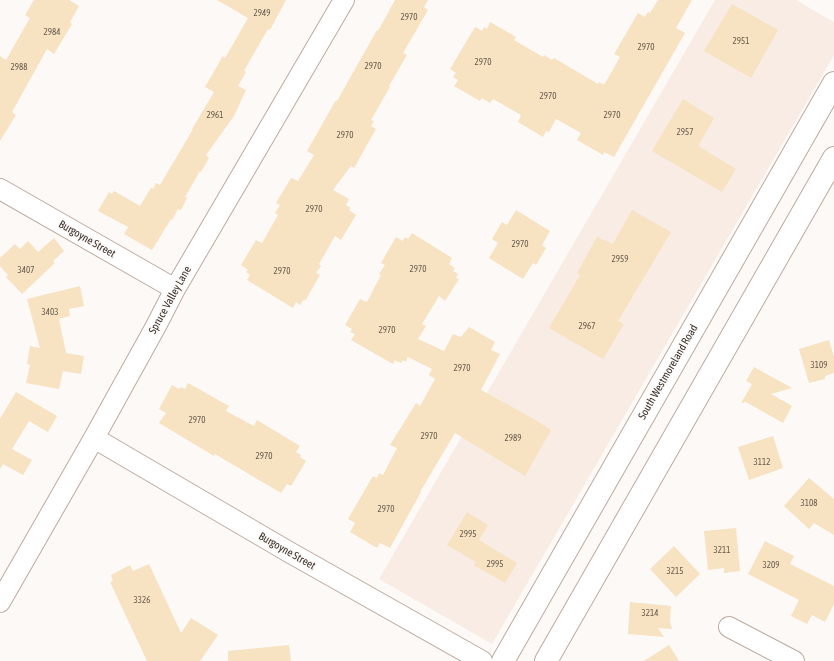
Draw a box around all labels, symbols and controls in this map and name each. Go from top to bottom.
house number: 2949 [254,8,270,18]
house number: 2970 [401,12,417,22]
house number: 2984 [44,27,60,37]
house number: 2951 [733,36,749,46]
house number: 2970 [638,42,654,52]
house number: 2970 [475,57,491,67]
house number: 2970 [365,61,381,71]
house number: 2988 [11,62,27,72]
house number: 2970 [540,91,556,101]
house number: 2961 [207,110,223,120]
house number: 2970 [604,110,620,120]
house number: 2957 [677,127,693,137]
house number: 2970 [337,130,353,140]
house number: 2970 [306,204,322,214]
street label: Burgoyne Street [56,217,118,261]
house number: 2970 [512,239,528,249]
house number: 2959 [612,254,628,264]
street label: Spruce Valley Lane [146,264,194,336]
house number: 2970 [410,264,426,274]
house number: 3407 [18,265,34,275]
house number: 2970 [274,266,290,276]
house number: 3403 [42,307,58,317]
house number: 2967 [579,321,595,331]
street label: South Westmoreland Road [635,322,701,422]
house number: 2970 [379,325,395,335]
house number: 3109 [811,360,827,370]
house number: 2970 [454,363,470,373]
house number: 2970 [189,415,205,425]
house number: 2970 [421,431,437,441]
house number: 2989 [505,433,521,443]
house number: 2970 [256,451,272,461]
house number: 3112 [754,457,770,467]
house number: 3108 [801,498,817,508]
house number: 2970 [378,504,394,514]
street label: Burgoyne Street [256,529,318,573]
house number: 2995 [460,529,476,539]
house number: 3211 [714,545,730,555]
house number: 2995 [487,559,503,569]
house number: 3209 [763,560,779,570]
house number: 3215 [667,566,683,576]
house number: 3326 [134,595,150,605]
house number: 3214 [642,608,658,618]

